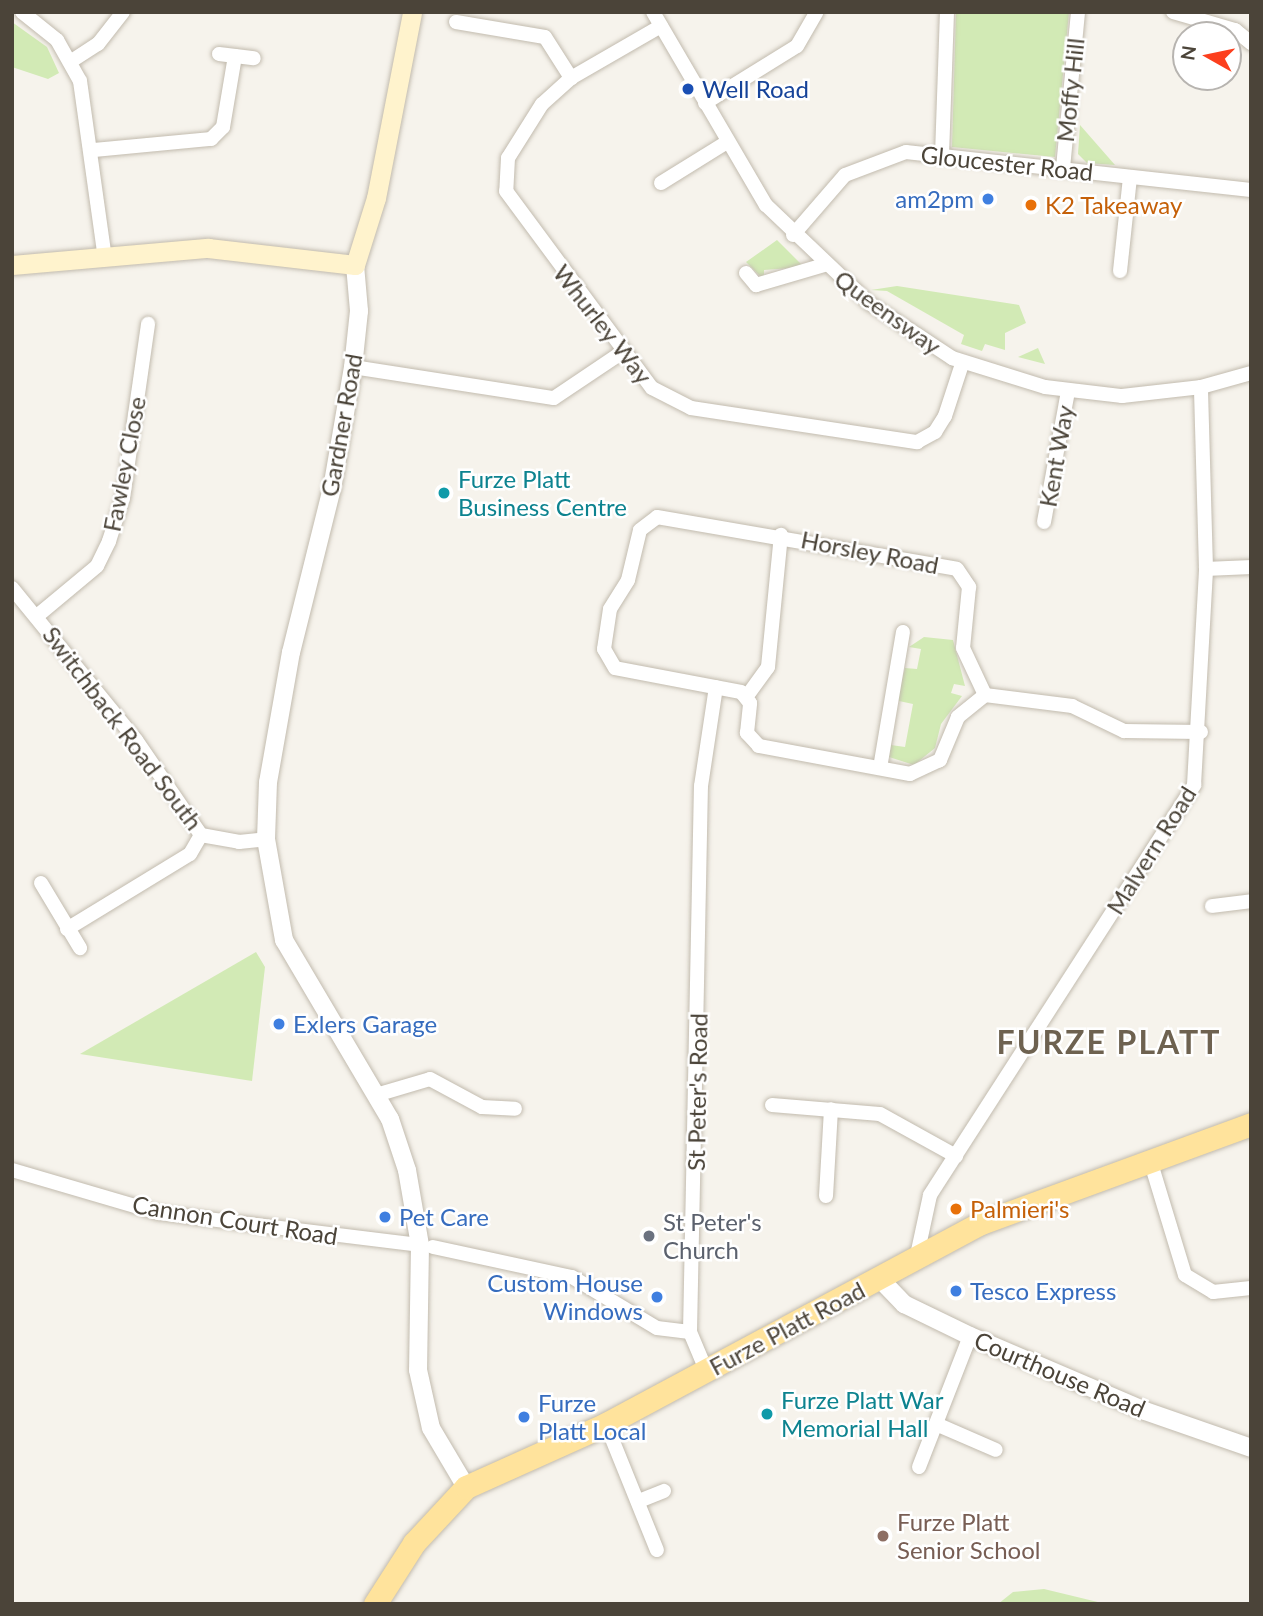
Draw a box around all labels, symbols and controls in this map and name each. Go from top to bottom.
north arrow [1172,21,1242,91]
street label: Moffy Hill [1050,36,1090,144]
text: N [1175,44,1200,62]
place label: Well Road [702,75,809,103]
marker: Well Road [680,81,696,97]
street label: Gloucester Road [919,140,1095,186]
place label: am2pm [895,185,974,213]
marker: am2pm [980,191,996,207]
place label: K2 Takeaway [1045,191,1183,219]
marker: K2 Takeaway [1023,197,1039,213]
street label: Whurley Way [547,258,659,390]
street label: Queensway [829,264,947,360]
street label: Gardner Road [314,351,368,499]
street label: Fawley Close [97,394,151,534]
street label: Kent Way [1033,403,1079,509]
place label: Furze Platt Business Centre [458,465,627,521]
marker: Furze Platt Business Centre [436,485,452,501]
street label: Horsley Road [798,524,942,580]
street label: Switchback Road South [37,621,209,835]
street label: Malvern Road [1100,781,1202,919]
place label: Exlers Garage [293,1010,437,1038]
street label: St Peter's Road [681,1013,713,1171]
marker: Exlers Garage [271,1016,287,1032]
district label: FURZE PLATT [998,1023,1220,1061]
street label: Cannon Court Road [130,1190,340,1250]
place label: Palmieri's [970,1195,1069,1223]
marker: Palmieri's [948,1201,964,1217]
place label: Pet Care [399,1203,489,1231]
place label: St Peter's Church [663,1208,762,1264]
marker: Pet Care [377,1209,393,1225]
marker: St Peter's Church [641,1228,657,1244]
place label: Custom House Windows [487,1269,643,1325]
street label: Furze Platt Road [704,1275,870,1381]
place label: Tesco Express [970,1277,1116,1305]
marker: Tesco Express [948,1283,964,1299]
marker: Custom House Windows [649,1289,665,1305]
street label: Courthouse Road [970,1325,1150,1423]
place label: Furze Platt War Memorial Hall [781,1386,944,1442]
place label: Furze Platt Local [538,1389,646,1445]
marker: Furze Platt War Memorial Hall [759,1406,775,1422]
marker: Furze Platt Local [516,1409,532,1425]
place label: Furze Platt Senior School [897,1508,1041,1564]
marker: Furze Platt Senior School [875,1528,891,1544]

